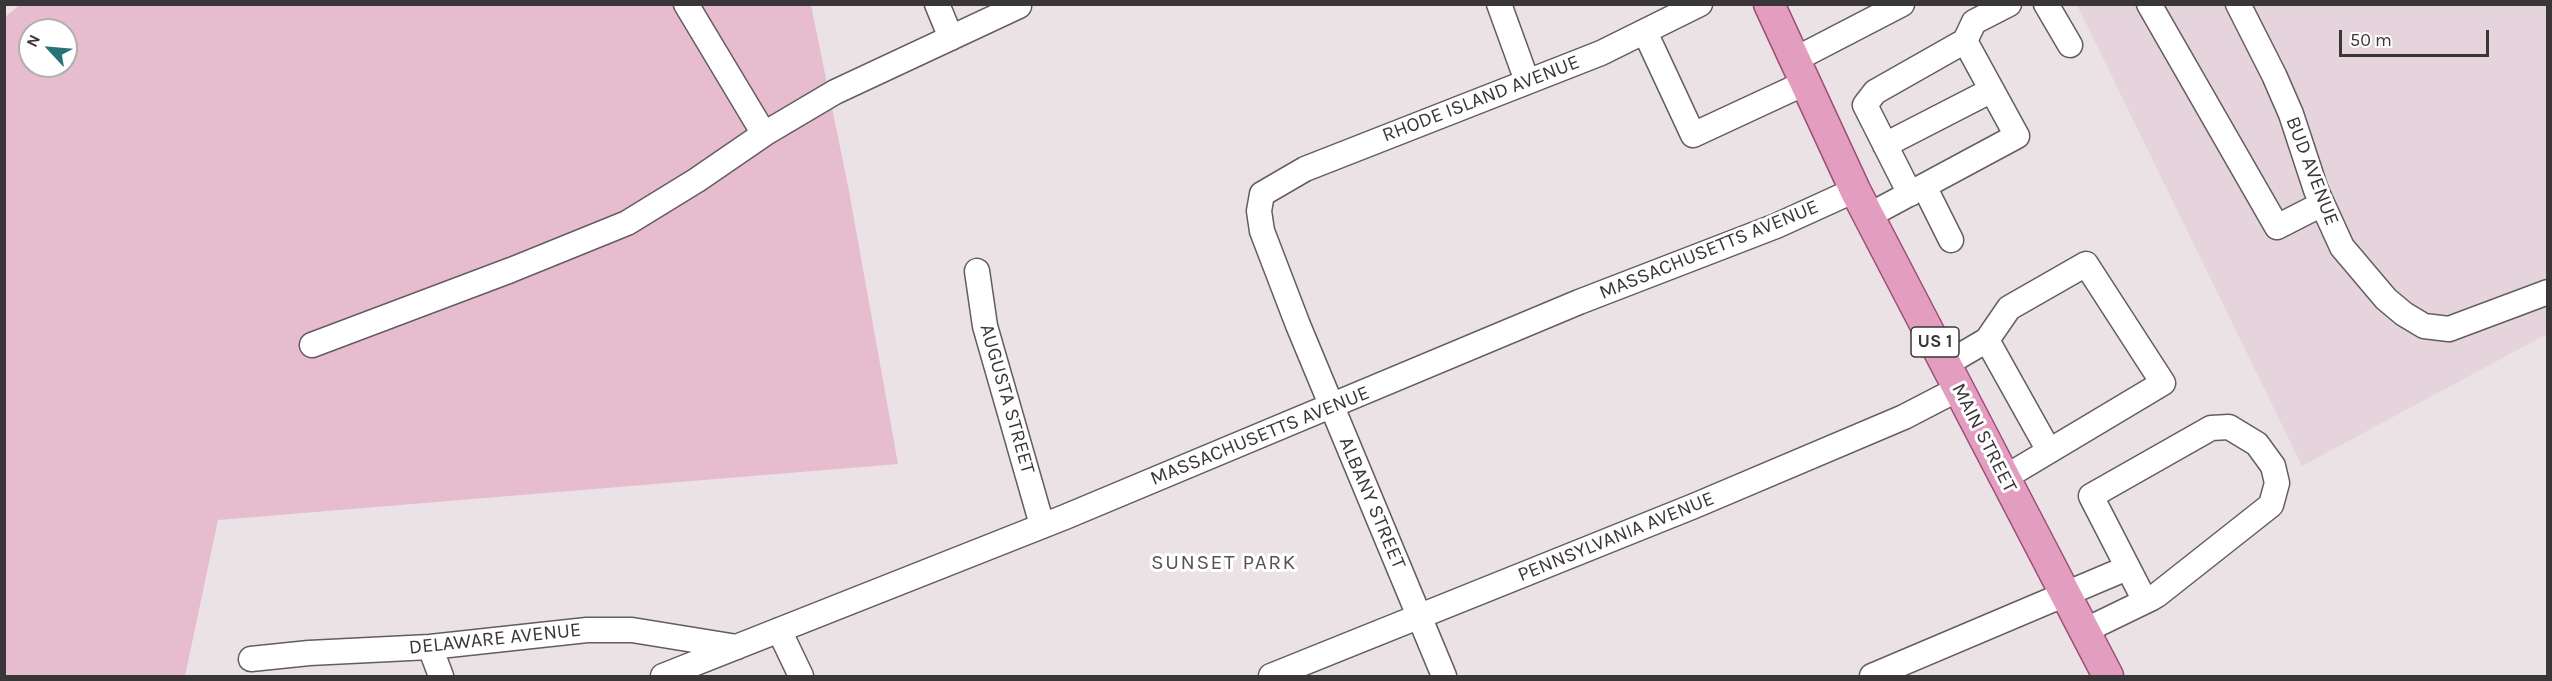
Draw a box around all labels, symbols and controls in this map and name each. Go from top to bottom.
north arrow [18,18,78,78]
scale bar [2342,18,2492,56]
text: 50 m [2350,29,2392,51]
text: N [22,31,44,50]
street label: RHODE ISLAND AVENUE [1379,50,1583,148]
street label: BUD AVENUE [2280,113,2344,229]
street label: MASSACHUSETTS AVENUE [1596,195,1822,305]
street label: AUGUSTA STREET [974,321,1040,477]
road number: US 1 [1911,327,1959,357]
street label: MAIN STREET [1946,379,2022,497]
street label: MASSACHUSETTS AVENUE [1147,381,1373,491]
street label: ALBANY STREET [1333,433,1411,573]
street label: PENNSYLVANIA AVENUE [1514,487,1718,587]
district label: SUNSET PARK [1151,550,1297,576]
street label: DELAWARE AVENUE [408,618,582,660]

